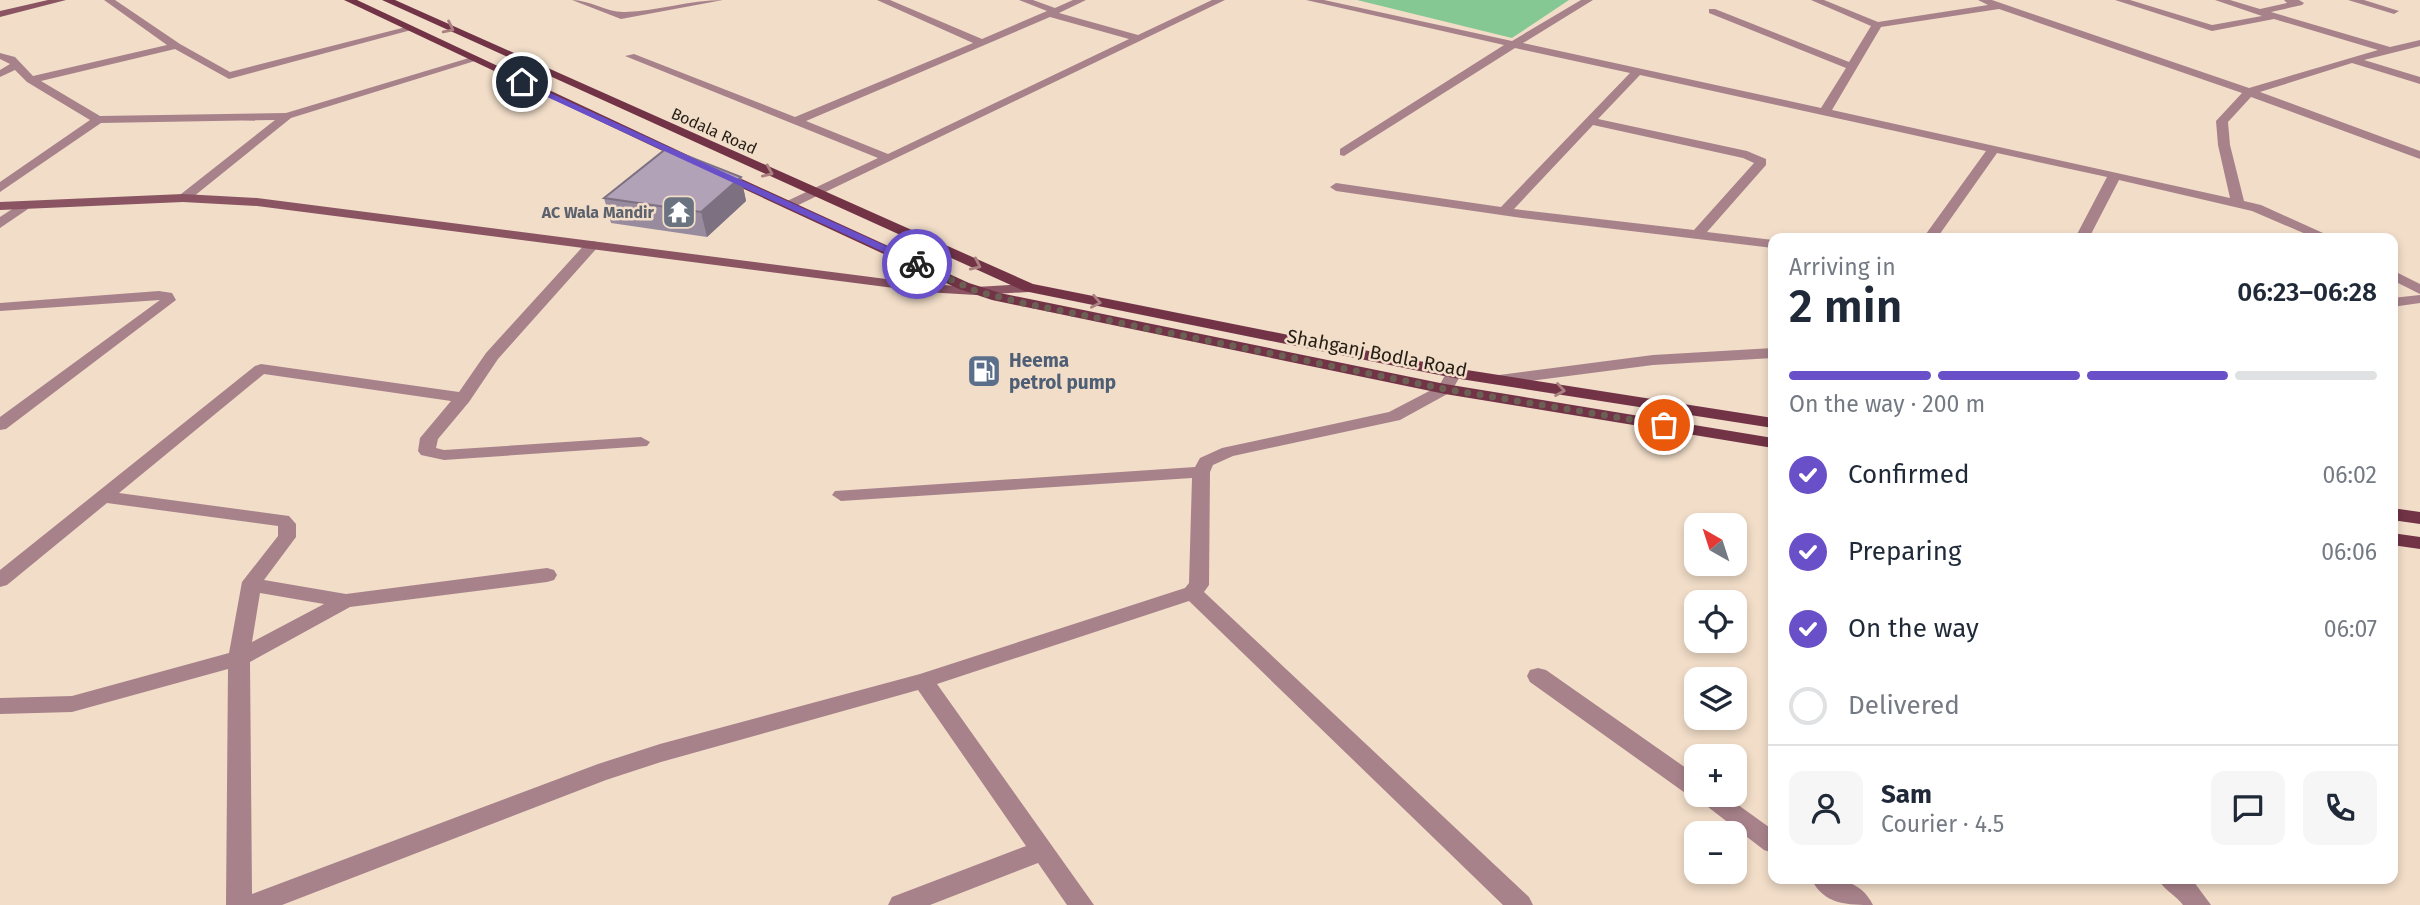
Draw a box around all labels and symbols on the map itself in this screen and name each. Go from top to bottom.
one-way arrow [442,20,454,34]
pin [492,52,552,112]
street label: Bodala Road [668,104,760,158]
one-way arrow [761,164,773,178]
temple icon: AC Wala Mandir [660,193,698,231]
place label: AC Wala Mandir [541,203,655,222]
courier [882,229,952,299]
one-way arrow [969,257,981,271]
one-way arrow [1090,294,1102,309]
street label: Shahganj Bodla Road [1285,324,1469,382]
place label: Heema petrol pump [1009,349,1116,394]
fuel station icon: Heema petrol pump [965,352,1003,390]
one-way arrow [1554,382,1566,397]
pin [1634,395,1694,455]
north arrow [1684,513,1746,576]

